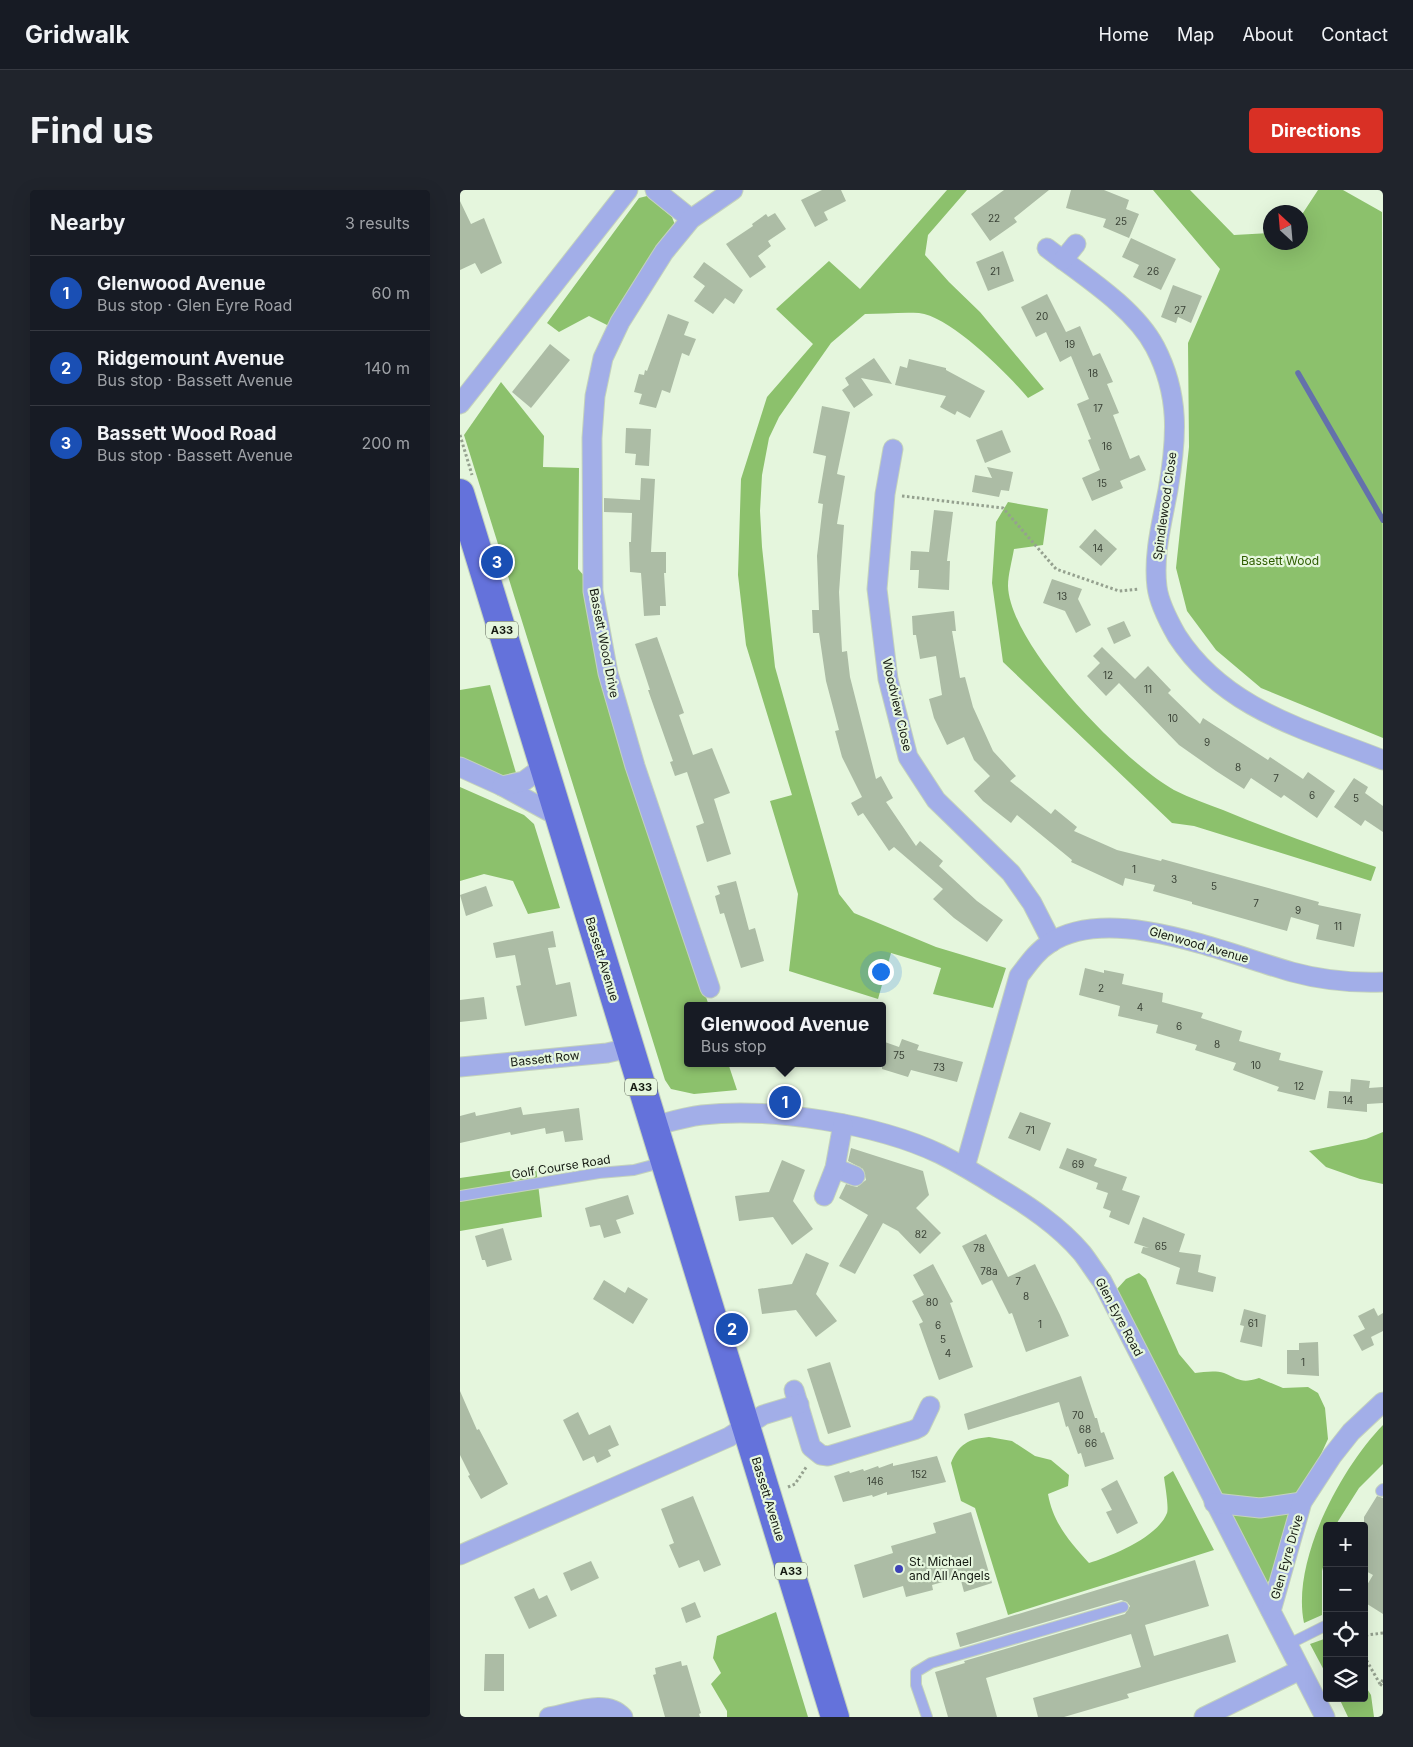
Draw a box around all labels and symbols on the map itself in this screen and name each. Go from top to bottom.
north arrow [1263,205,1308,250]
house number: 22 [988,212,1000,224]
house number: 25 [1115,215,1127,227]
house number: 21 [990,265,1000,277]
house number: 26 [1147,265,1159,277]
house number: 27 [1174,304,1186,316]
house number: 20 [1036,310,1048,322]
house number: 19 [1065,338,1075,350]
house number: 18 [1088,367,1098,379]
house number: 17 [1093,402,1103,414]
house number: 16 [1102,440,1112,452]
street label: Spindlewood Close [1149,451,1180,561]
house number: 15 [1097,477,1107,489]
house number: 14 [1093,542,1103,554]
pin: 3 [481,543,513,581]
park label: Bassett Wood [1241,553,1319,568]
street label: Bassett Wood Drive [587,587,622,699]
house number: 13 [1057,590,1067,602]
road number: A33 [486,622,518,638]
street label: Woodview Close [880,657,915,753]
house number: 12 [1103,669,1113,681]
house number: 11 [1144,683,1152,695]
house number: 10 [1168,712,1178,724]
house number: 9 [1204,736,1210,748]
house number: 8 [1235,761,1241,773]
house number: 7 [1273,772,1279,784]
house number: 6 [1309,789,1315,801]
house number: 5 [1353,792,1359,804]
house number: 1 [1132,863,1136,875]
house number: 3 [1171,873,1177,885]
house number: 5 [1211,880,1217,892]
house number: 7 [1253,897,1259,909]
house number: 9 [1295,904,1301,916]
street label: Bassett Avenue [583,915,622,1003]
house number: 11 [1334,920,1342,932]
street label: Glenwood Avenue [1148,923,1251,966]
your location [868,959,894,985]
house number: 2 [1098,982,1104,994]
house number: 4 [1137,1001,1143,1013]
house number: 6 [1176,1020,1182,1032]
house number: 8 [1214,1038,1220,1050]
street label: Bassett Row [510,1047,580,1070]
house number: 75 [893,1049,905,1061]
house number: 10 [1251,1059,1261,1071]
house number: 73 [933,1061,945,1073]
road number: A33 [625,1079,657,1096]
house number: 12 [1294,1080,1304,1092]
pin: 1 [769,1083,801,1121]
house number: 14 [1343,1094,1353,1106]
house number: 71 [1025,1124,1035,1136]
street label: Golf Course Road [510,1151,612,1182]
house number: 69 [1072,1158,1084,1170]
house number: 82 [915,1228,927,1240]
house number: 65 [1155,1240,1167,1252]
house number: 78 [973,1242,985,1254]
house number: 78a [980,1265,998,1277]
house number: 7 [1015,1275,1021,1287]
street label: Glen Eyre Road [1092,1275,1146,1359]
house number: 8 [1023,1290,1029,1302]
house number: 80 [926,1296,938,1308]
pin: 2 [716,1310,748,1348]
house number: 61 [1248,1317,1258,1329]
house number: 1 [1038,1318,1042,1330]
house number: 6 [935,1319,941,1331]
house number: 5 [940,1333,946,1345]
house number: 4 [945,1347,951,1359]
house number: 1 [1301,1356,1305,1368]
house number: 70 [1072,1409,1084,1421]
house number: 68 [1079,1423,1091,1435]
house number: 66 [1085,1437,1097,1449]
street label: Bassett Avenue [749,1455,788,1543]
house number: 152 [911,1468,927,1480]
house number: 146 [867,1475,883,1487]
street label: Glen Eyre Drive [1267,1513,1306,1601]
place label: St. Michael and All Angels [909,1554,990,1583]
road number: A33 [775,1562,807,1580]
marker: St. Michael and All Angels [893,1563,905,1575]

